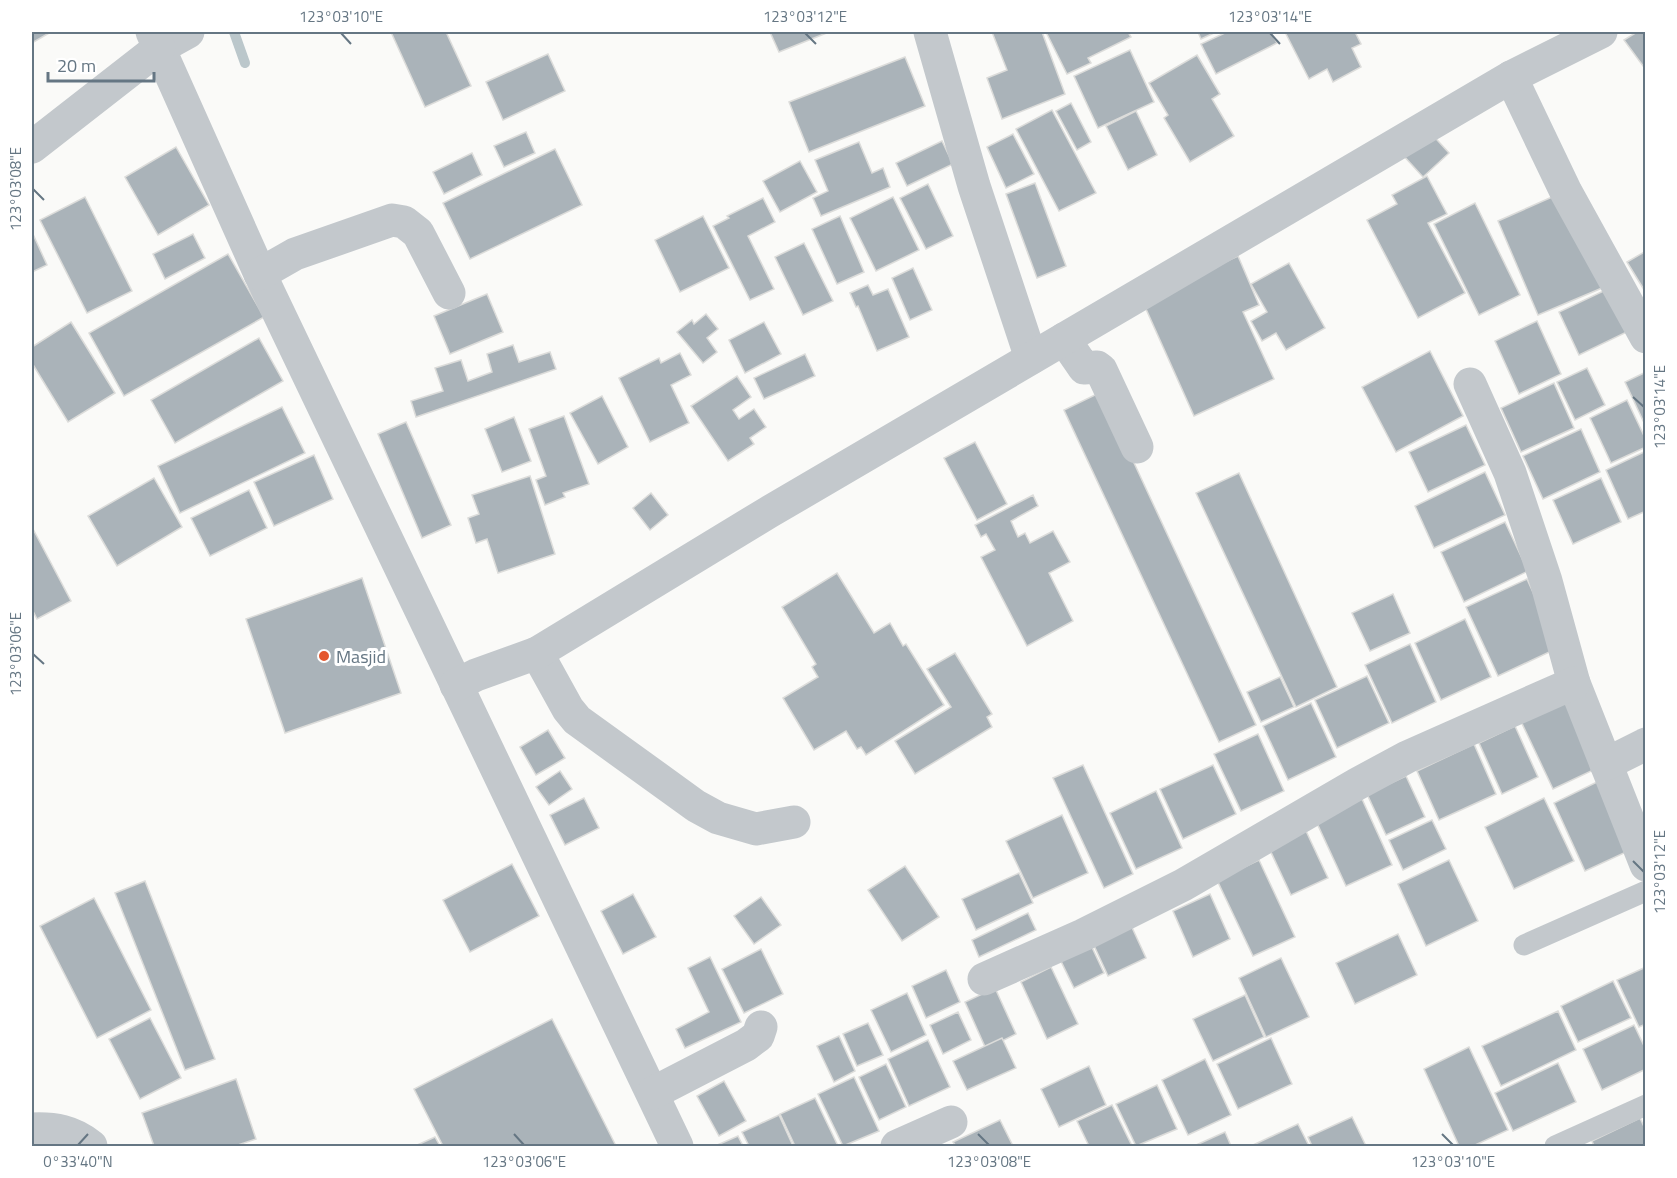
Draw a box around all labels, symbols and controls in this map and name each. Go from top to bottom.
text: 123°03'10"E [299,5,383,28]
text: 123°03'12"E [763,5,847,28]
text: 123°03'14"E [1228,5,1312,28]
scale bar [48,45,154,83]
text: 20 m [57,52,96,79]
text: 123°03'08"E [4,147,27,231]
text: 123°03'14"E [1648,365,1671,449]
text: 123°03'06"E [4,612,27,696]
place label: Masjid [336,643,386,670]
marker: Masjid [317,649,331,663]
text: 123°03'12"E [1648,830,1671,914]
text: 0°33'40"N [43,1150,113,1173]
text: 123°03'06"E [482,1150,566,1173]
text: 123°03'08"E [947,1150,1031,1173]
text: 123°03'10"E [1411,1150,1495,1173]

